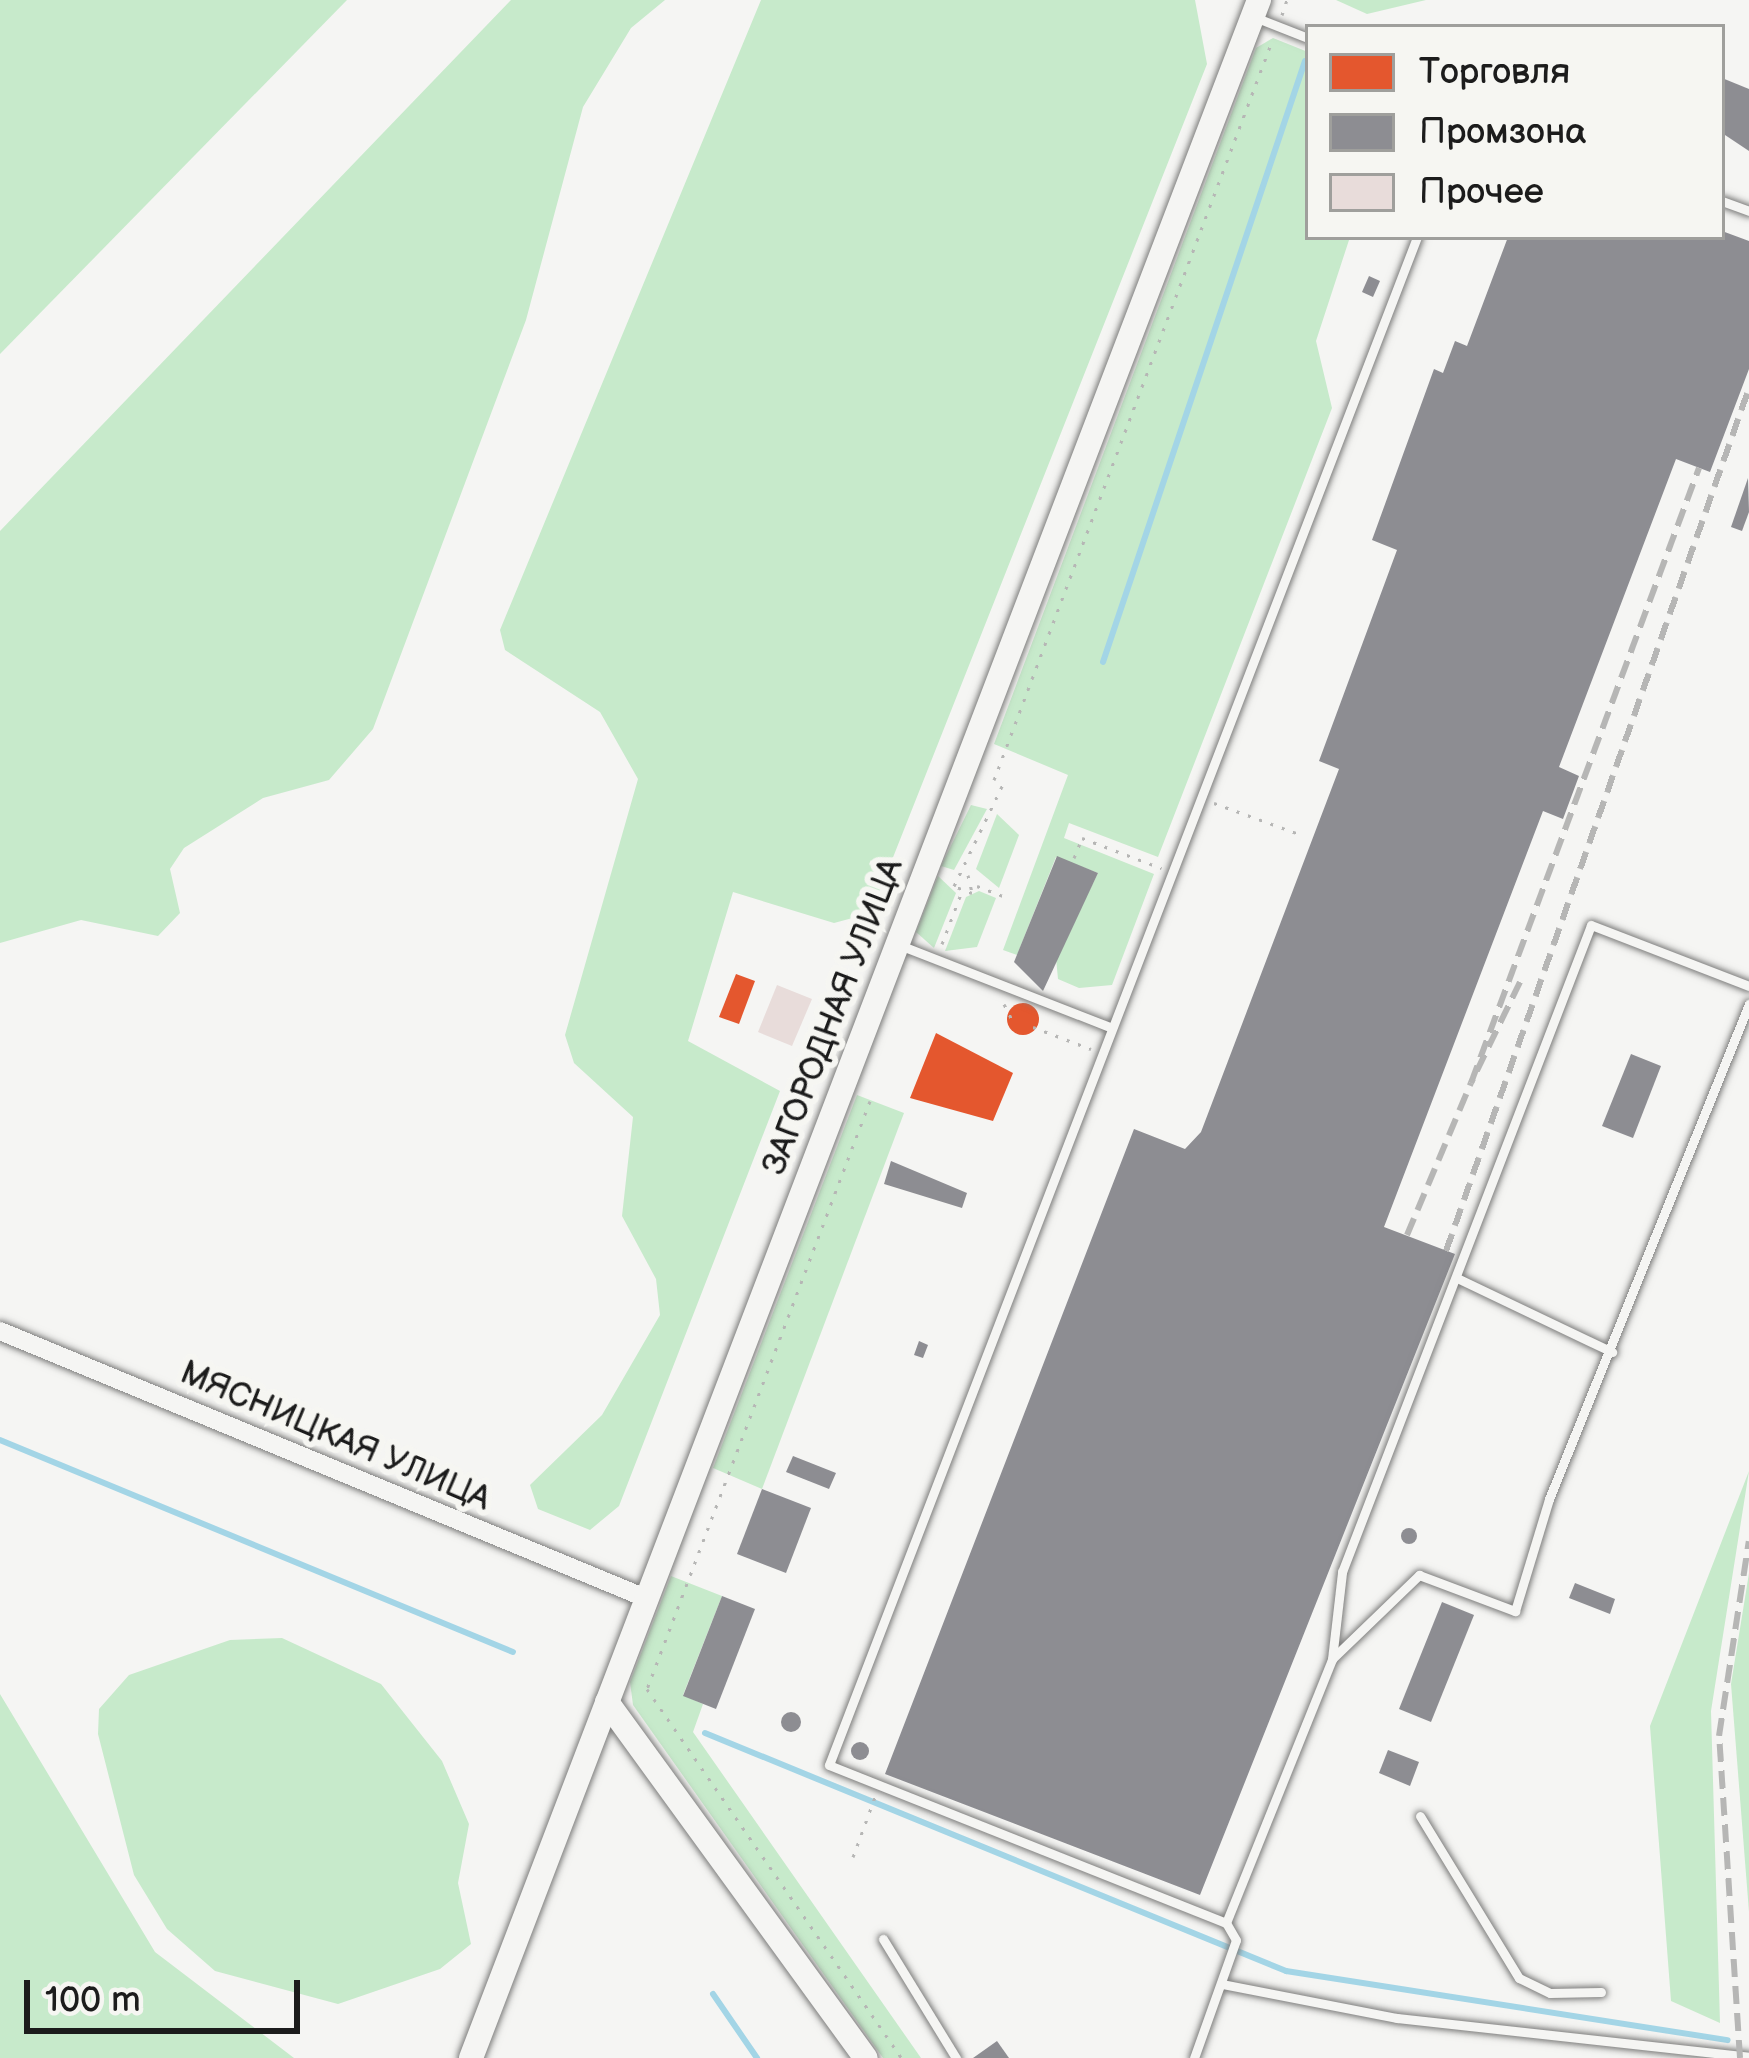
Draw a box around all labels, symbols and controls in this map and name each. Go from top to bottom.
legend [1305,24,1725,240]
text: Торговля [1419,51,1570,94]
text: Промзона [1419,111,1587,154]
text: Прочее [1419,171,1544,214]
street label: ЗАГОРОДНАЯ УЛИЦА [755,853,913,1181]
street label: МЯСНИЦКАЯ УЛИЦА [174,1354,496,1520]
scale bar [30,1956,306,2030]
text: 100 m [45,1979,141,2022]

